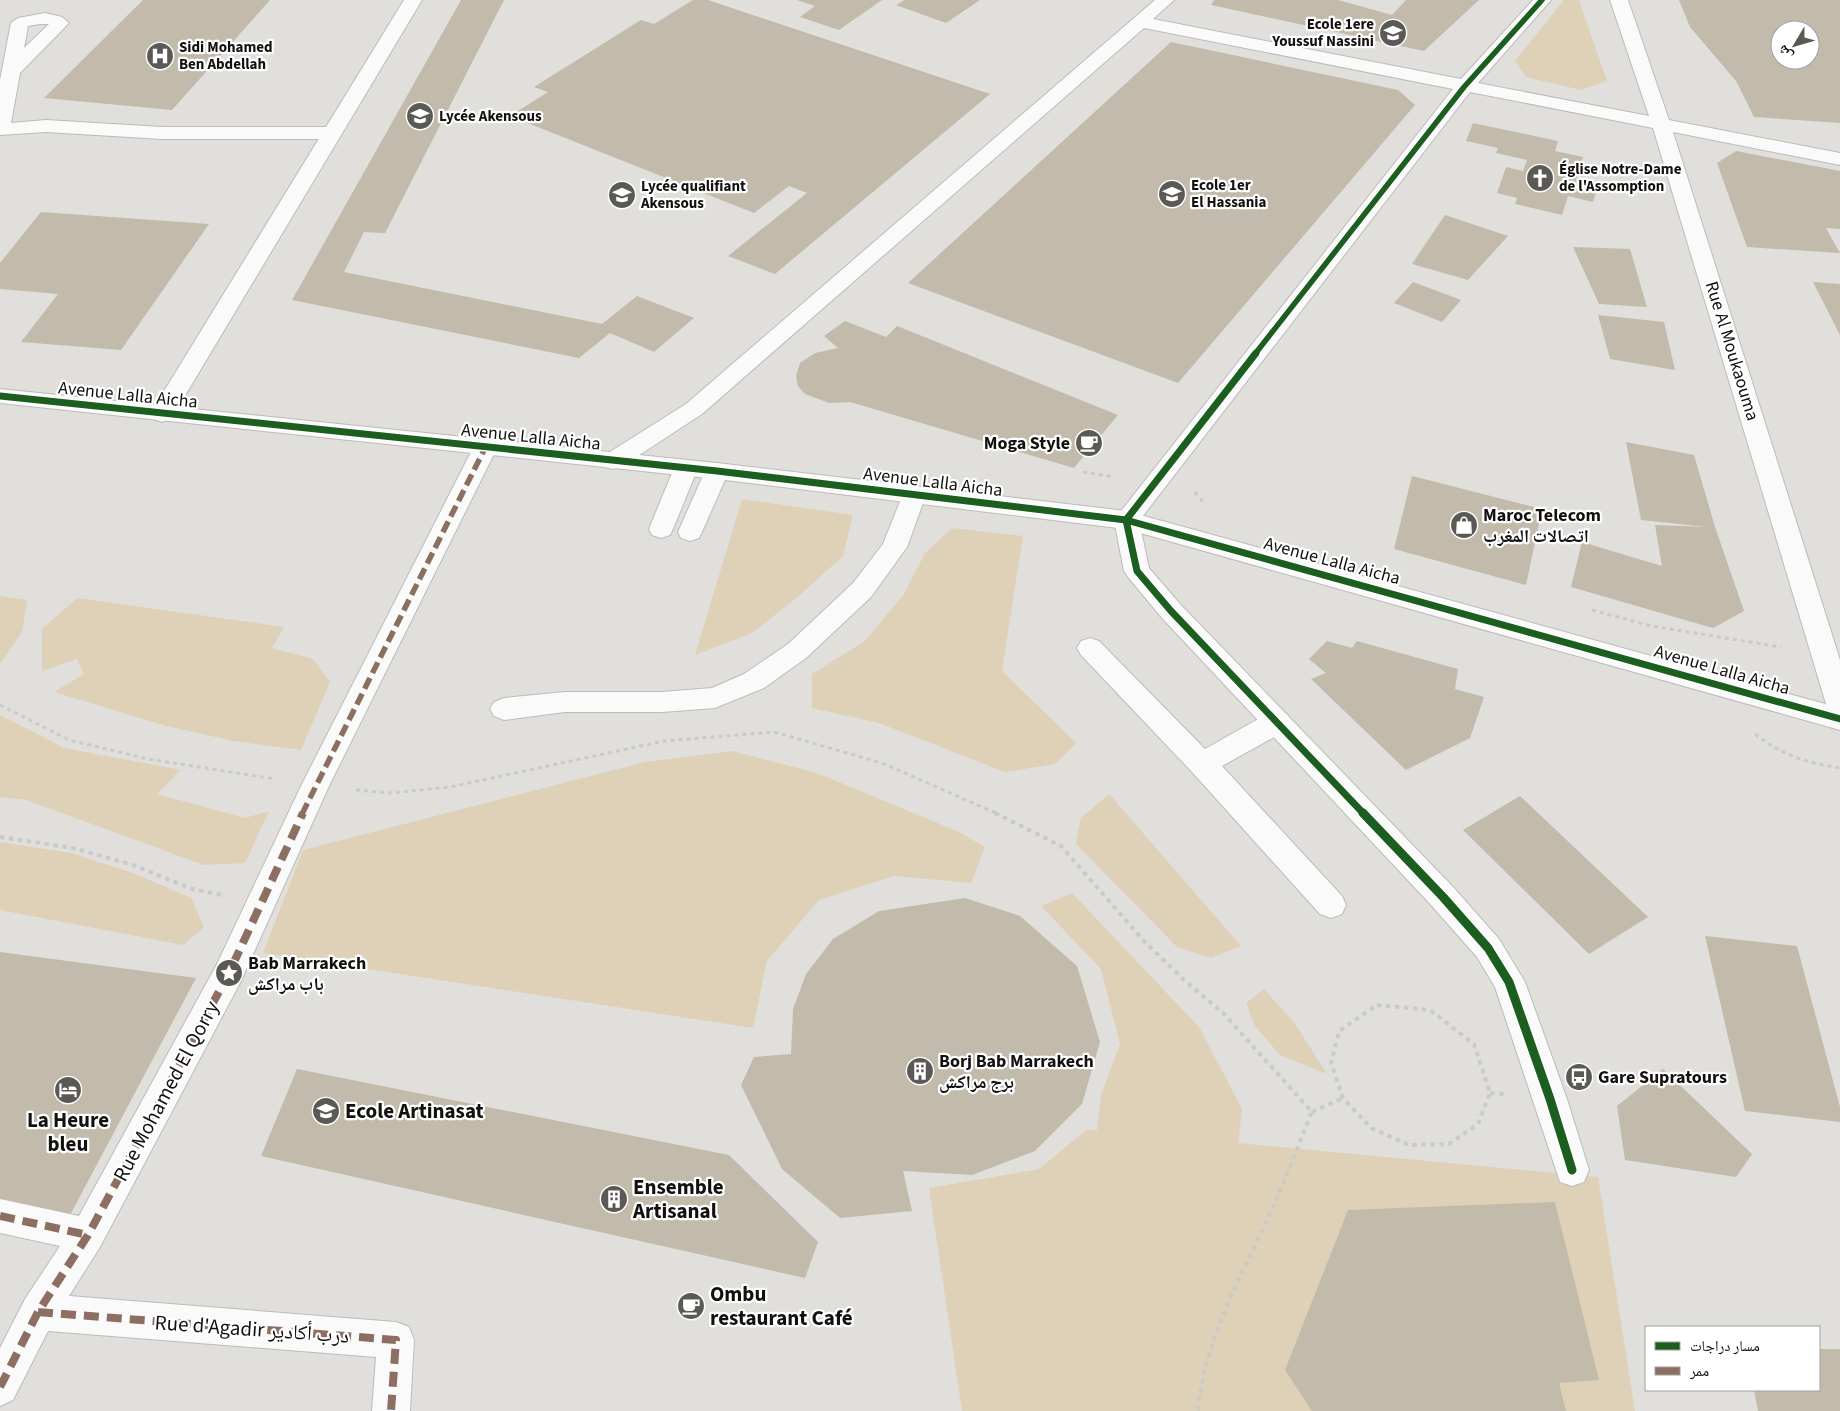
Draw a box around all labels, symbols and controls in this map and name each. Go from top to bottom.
place label: Ecole 1ere Youssuf Nassini [1271,14,1374,52]
school or university icon: Ecole 1ere Youssuf Nassini [1378,18,1408,48]
north arrow [1770,20,1820,70]
place label: Sidi Mohamed Ben Abdellah [179,37,273,75]
text: ش [1773,40,1798,64]
hospital icon: Sidi Mohamed Ben Abdellah [145,41,175,71]
school or university icon: Lycée Akensous [405,101,435,131]
place label: Lycée Akensous [439,106,542,127]
place label: Église Notre-Dame de l'Assomption [1559,159,1682,197]
church icon: Église Notre-Dame de l'Assomption [1525,163,1555,193]
place label: Ecole 1er El Hassania [1191,175,1266,213]
place label: Lycée qualifiant Akensous [640,176,746,214]
school or university icon: Ecole 1er El Hassania [1157,179,1187,209]
school or university icon: Lycée qualifiant Akensous [607,180,637,210]
street label: Rue Al Moukaouma [1699,278,1765,424]
street label: Avenue Lalla Aicha [57,375,199,415]
street label: Avenue Lalla Aicha [460,417,602,457]
cafe icon: Moga Style [1074,428,1104,458]
place label: Moga Style [984,431,1070,456]
street label: Avenue Lalla Aicha [862,461,1004,503]
place label: Maroc Telecom اتصالات المغرب [1483,503,1601,549]
shop icon: Maroc Telecom اتصالات المغرب [1449,510,1479,540]
street label: Avenue Lalla Aicha [1261,531,1403,591]
street label: Avenue Lalla Aicha [1651,639,1793,701]
place label: Bab Marrakech باب مراكش [248,951,366,997]
place icon: Bab Marrakech باب مراكش [214,958,244,988]
street label: Rue Mohamed El Qorry [106,995,227,1187]
place label: Borj Bab Marrakech برج مراكش [939,1049,1094,1095]
building icon: Borj Bab Marrakech برج مراكش [905,1056,935,1086]
bus stop icon: Gare Supratours [1564,1062,1594,1092]
place label: Gare Supratours [1598,1065,1727,1090]
hotel icon: La Heure bleu [53,1075,83,1105]
school or university icon: Ecole Artinasat [311,1096,341,1126]
place label: Ecole Artinasat [345,1096,484,1126]
place label: La Heure bleu [27,1105,109,1159]
place label: Ensemble Artisanal [632,1172,724,1226]
building icon: Ensemble Artisanal [599,1184,629,1214]
place label: Ombu restaurant Café [710,1279,853,1333]
cafe icon: Ombu restaurant Café [676,1291,706,1321]
street label: Rue d'Agadir درب أكادير [154,1307,350,1351]
legend [1645,1326,1820,1391]
text: مسار دراجات [1690,1336,1760,1357]
text: ممر [1689,1361,1709,1382]

